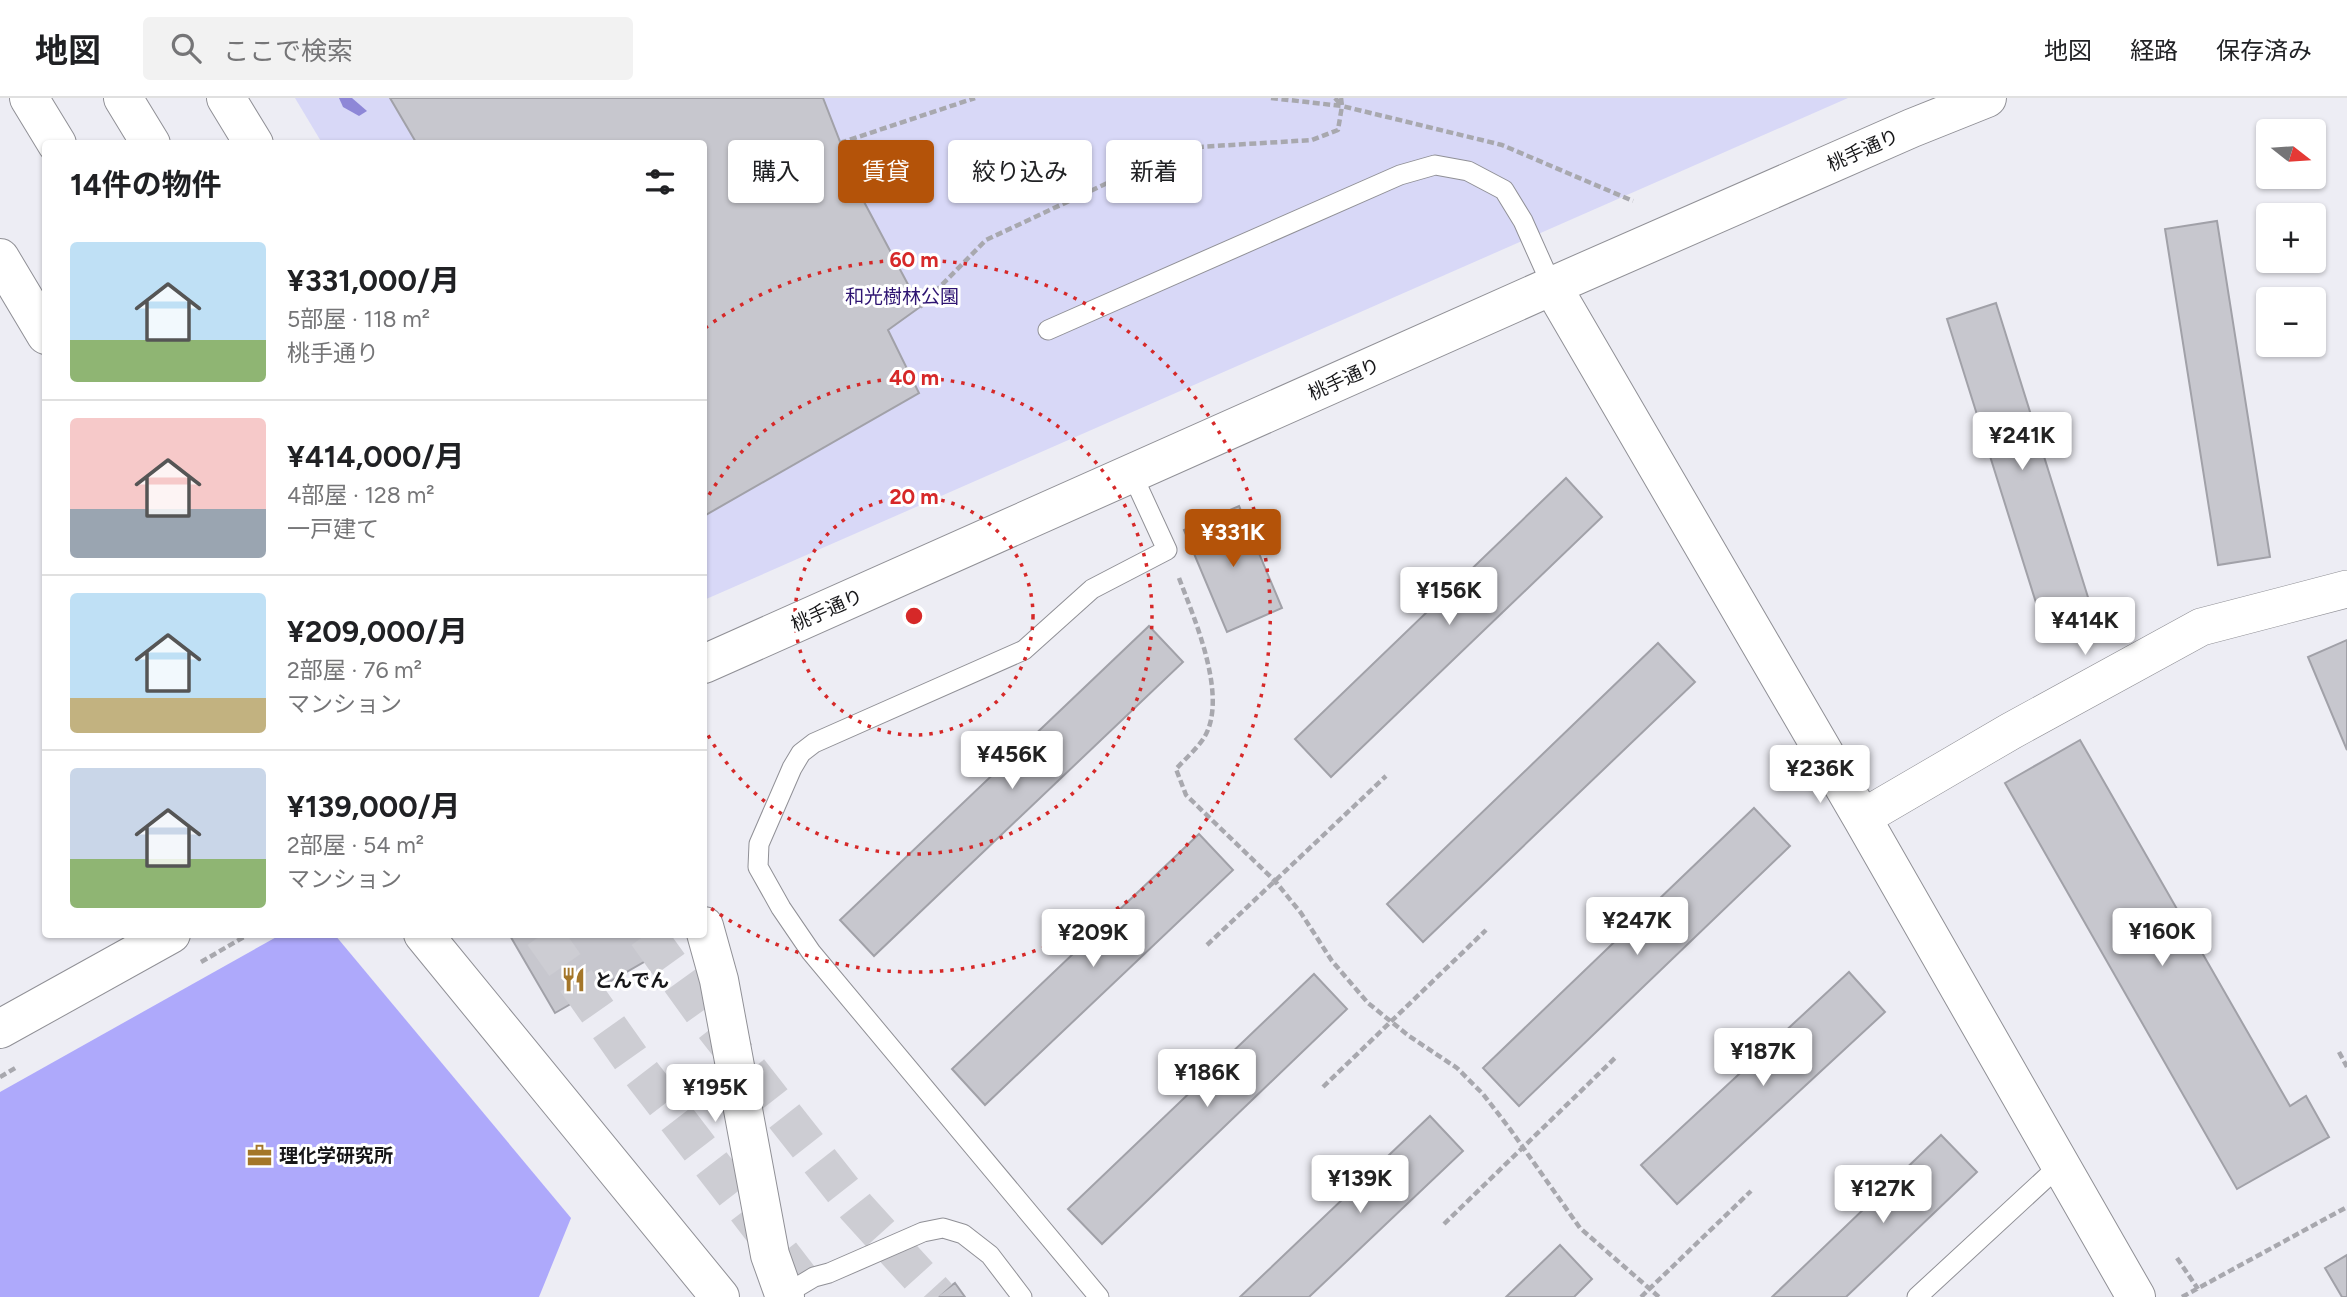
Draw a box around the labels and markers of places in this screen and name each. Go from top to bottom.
pin: ¥241K [1973,412,2071,472]
pin: ¥331K [1184,510,1282,569]
pin: ¥156K [1400,568,1498,627]
pin: ¥414K [2036,598,2134,657]
centre of rings [902,604,926,628]
pin: ¥456K [963,732,1061,791]
pin: ¥236K [1771,746,1869,805]
pin: ¥247K [1588,898,1686,957]
pin: ¥160K [2113,908,2211,968]
pin: ¥209K [1044,910,1142,969]
restaurant icon: とんでん [560,966,588,994]
place label: とんでん [594,969,669,992]
pin: ¥187K [1714,1028,1812,1088]
pin: ¥186K [1158,1049,1256,1109]
pin: ¥195K [666,1065,764,1124]
office icon: 理化学研究所 [245,1141,273,1169]
place label: 理化学研究所 [279,1144,393,1167]
pin: ¥139K [1311,1156,1409,1215]
pin: ¥127K [1834,1166,1932,1225]

